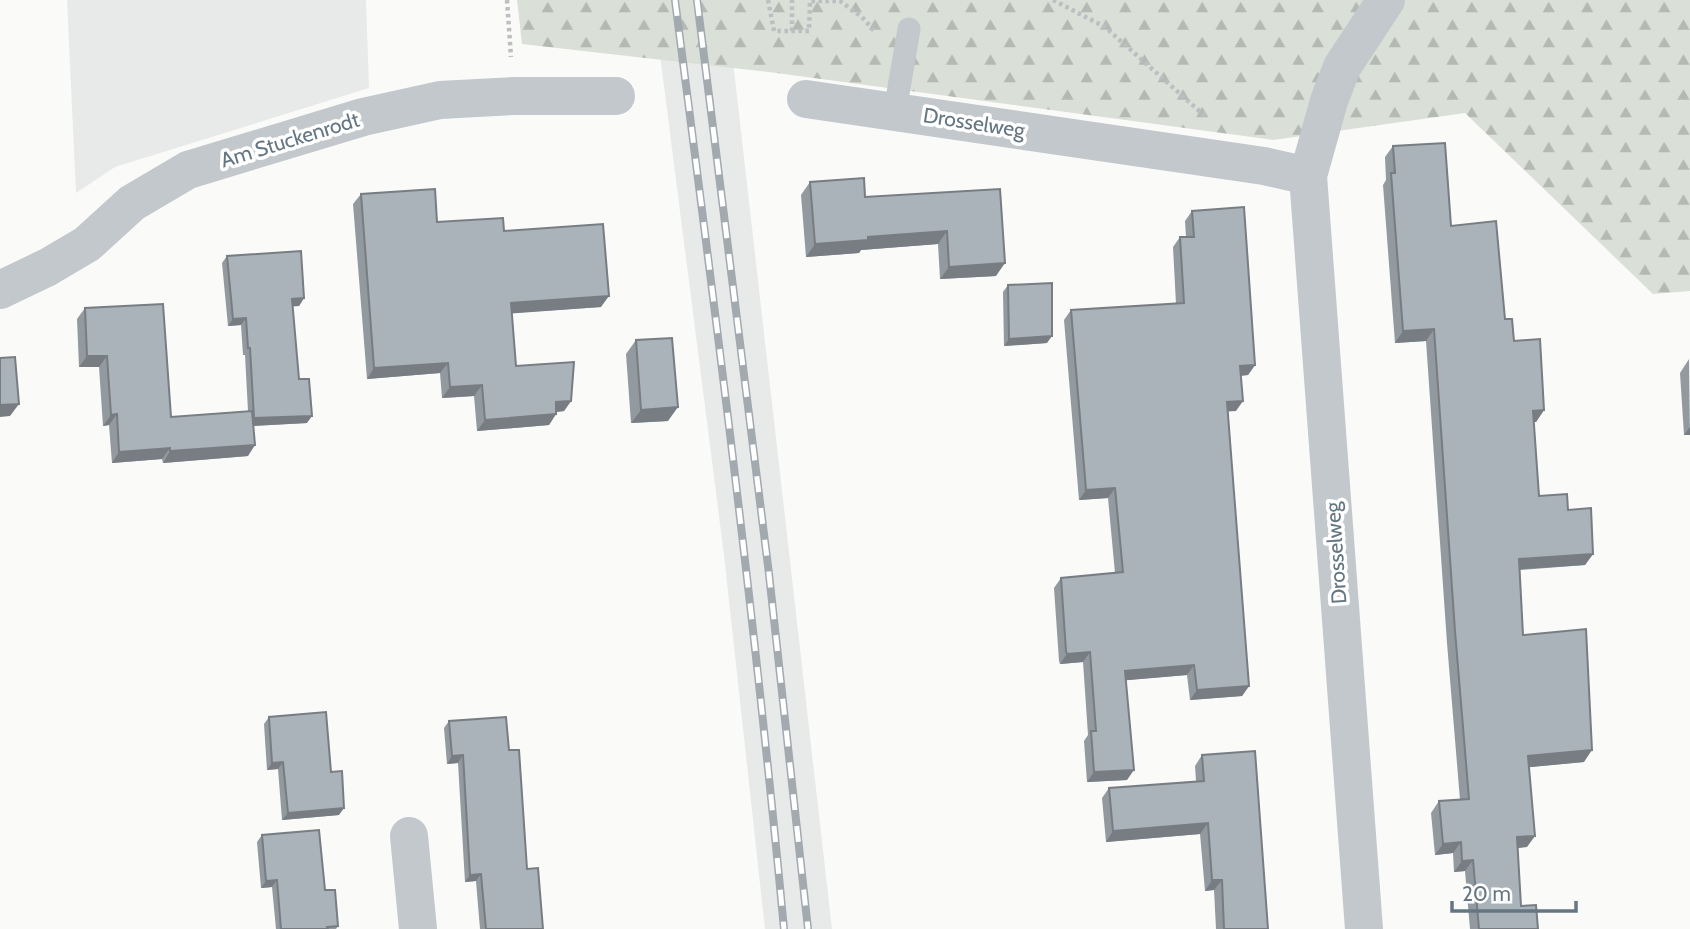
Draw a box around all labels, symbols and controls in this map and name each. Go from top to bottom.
street label: Drosselweg [922,102,1027,143]
street label: Am Stuckenrodt [217,107,362,172]
street label: Drosselweg [1319,501,1352,605]
scale bar [1452,870,1576,914]
text: 20 m [1462,881,1511,906]

